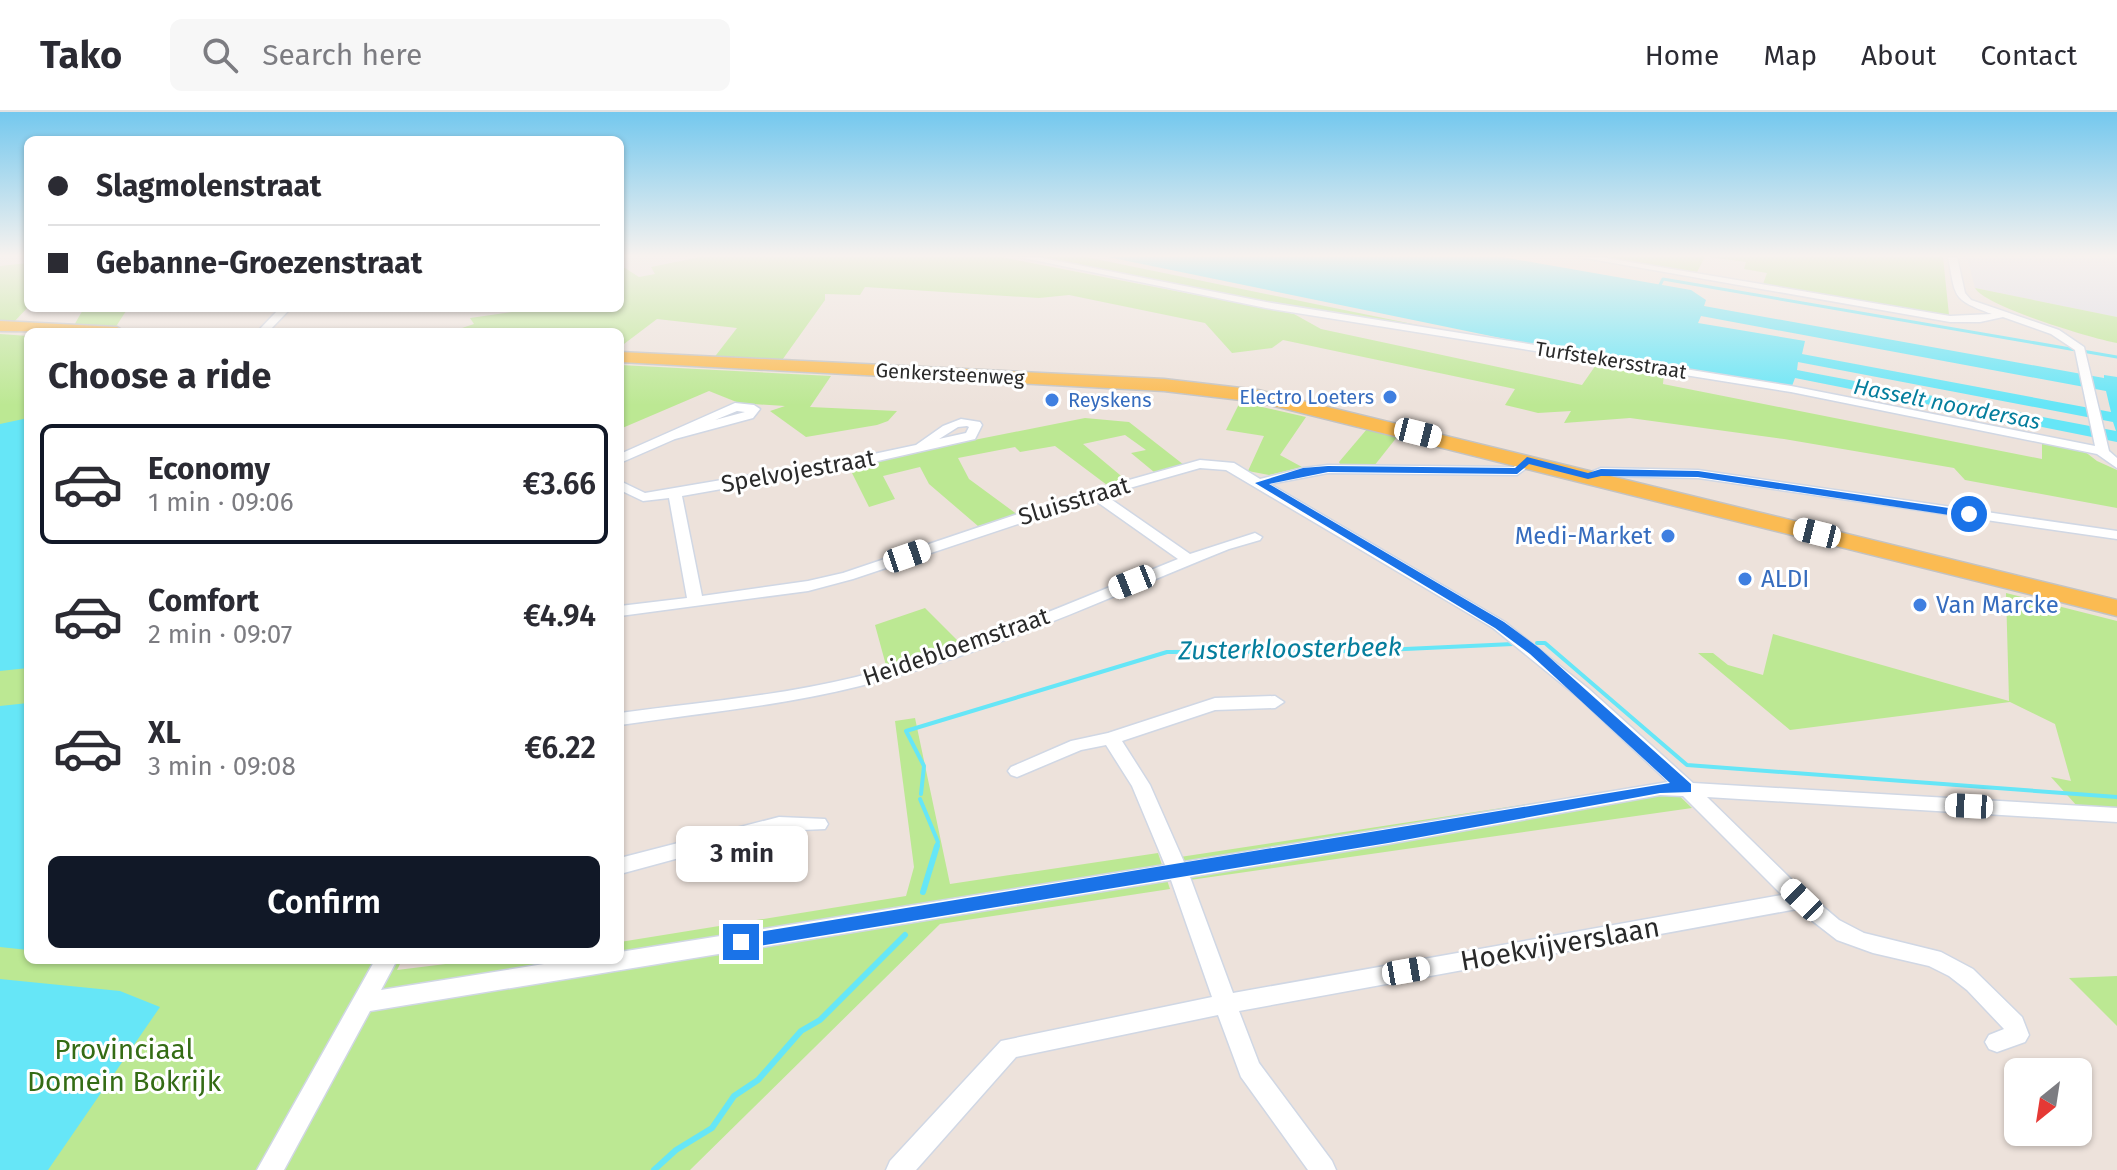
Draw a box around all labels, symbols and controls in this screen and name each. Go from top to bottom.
search box [170,19,730,91]
text: Tako [40,32,122,78]
icon: search [198,33,242,77]
text: Search here [262,37,422,73]
text: Home [1645,39,1719,72]
text: Map [1763,39,1817,72]
text: About [1861,39,1936,72]
text: Contact [1980,39,2077,72]
text: Slagmolenstraat [96,168,321,204]
text: Gebanne-Groezenstraat [96,245,422,281]
street label: Turfstekersstraat [1534,336,1689,384]
text: Choose a ride [48,354,271,398]
street label: Genkersteenweg [875,358,1026,390]
water label: Hasselt noordersas [1851,373,2043,435]
place label: Electro Loeters [1239,385,1374,409]
place label: Reyskens [1068,388,1152,412]
marker: Electro Loeters [1381,388,1399,406]
marker: Reyskens [1043,391,1061,409]
car [1392,416,1444,450]
street label: Spelvojestraat [719,444,877,498]
icon: car [52,448,124,520]
text: Economy [148,451,270,487]
text: €3.66 [523,466,596,502]
street label: Sluisstraat [1015,471,1133,531]
text: 1 min · 09:06 [148,487,294,518]
route start [1951,496,1987,532]
car [1791,516,1843,550]
place label: Medi-Market [1515,522,1652,550]
marker: Medi-Market [1659,527,1677,545]
car [880,537,934,575]
car [1105,562,1159,602]
place label: ALDI [1761,565,1809,593]
marker: ALDI [1736,570,1754,588]
icon: car [52,580,124,652]
text: Comfort [148,583,259,619]
place label: Van Marcke [1936,591,2059,619]
marker: Van Marcke [1911,596,1929,614]
text: €4.94 [523,598,596,634]
street label: Heidebloemstraat [859,602,1053,692]
text: 2 min · 09:07 [148,619,292,650]
water label: Zusterkloosterbeek [1177,632,1402,666]
icon: car [52,712,124,784]
text: XL [148,715,181,751]
text: €6.22 [524,730,596,766]
text: 3 min · 09:08 [148,751,296,782]
car [1944,793,1994,819]
callout: 3 min [675,826,807,882]
text: 3 min [710,838,774,869]
button: Confirm [48,856,600,948]
car [1776,875,1828,925]
street label: Hoekvijverslaan [1458,910,1662,978]
route end [723,924,759,960]
car [1380,955,1432,987]
park label: Provinciaal Domein Bokrijk [27,1033,222,1098]
north arrow [2004,1058,2092,1146]
map controls [2004,1058,2092,1146]

